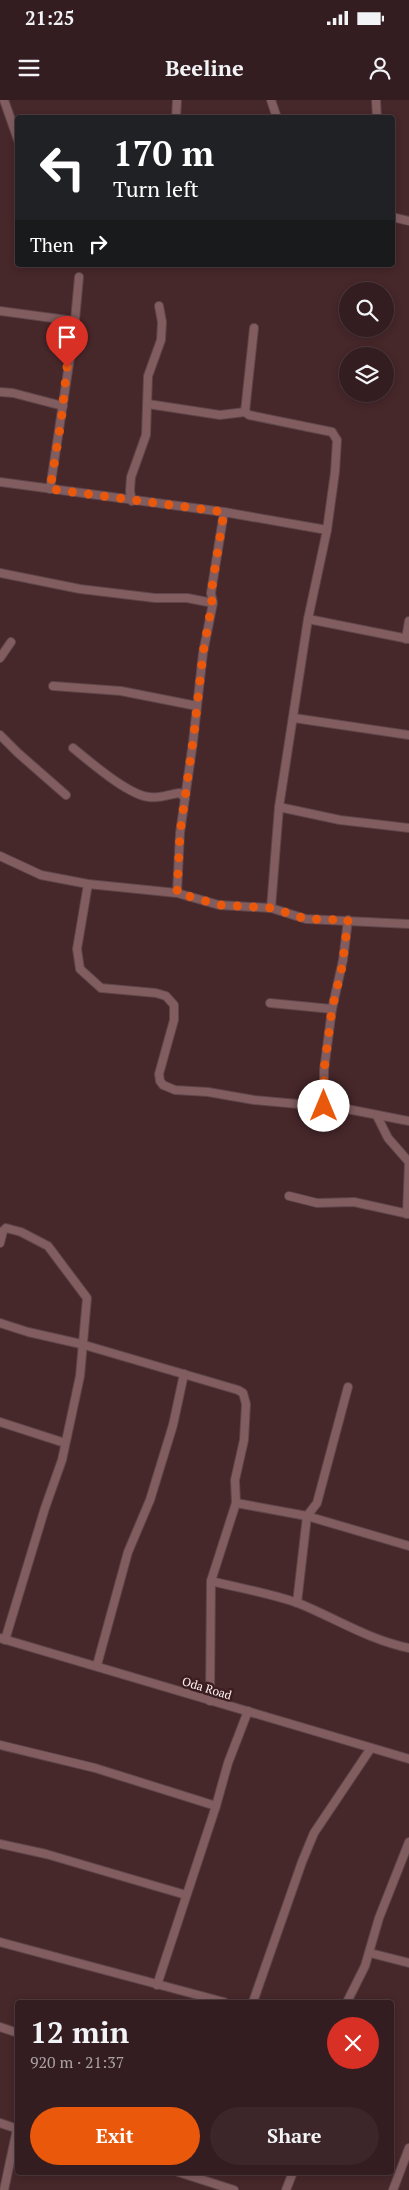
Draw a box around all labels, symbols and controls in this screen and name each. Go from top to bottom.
text: 21:25 [25,5,74,30]
text: Beeline [165,53,244,82]
icon: menu [15,54,43,82]
icon: person [366,54,394,82]
text: 170 m [113,130,214,176]
icon: left [30,135,95,200]
text: Turn left [113,174,199,203]
icon: right [84,230,112,258]
text: Then [30,232,74,257]
map controls [339,282,394,402]
button: search [339,282,394,337]
pin [46,316,88,367]
icon: arrive [53,323,81,351]
button: layers [339,347,394,402]
position arrow [297,1079,349,1131]
street label: Oda Road [180,1673,234,1703]
text: 12 min [30,2012,129,2052]
button: close [327,2017,379,2069]
text: 920 m · 21:37 [30,2051,124,2073]
button: Exit [30,2107,200,2165]
button: Share [210,2107,379,2165]

